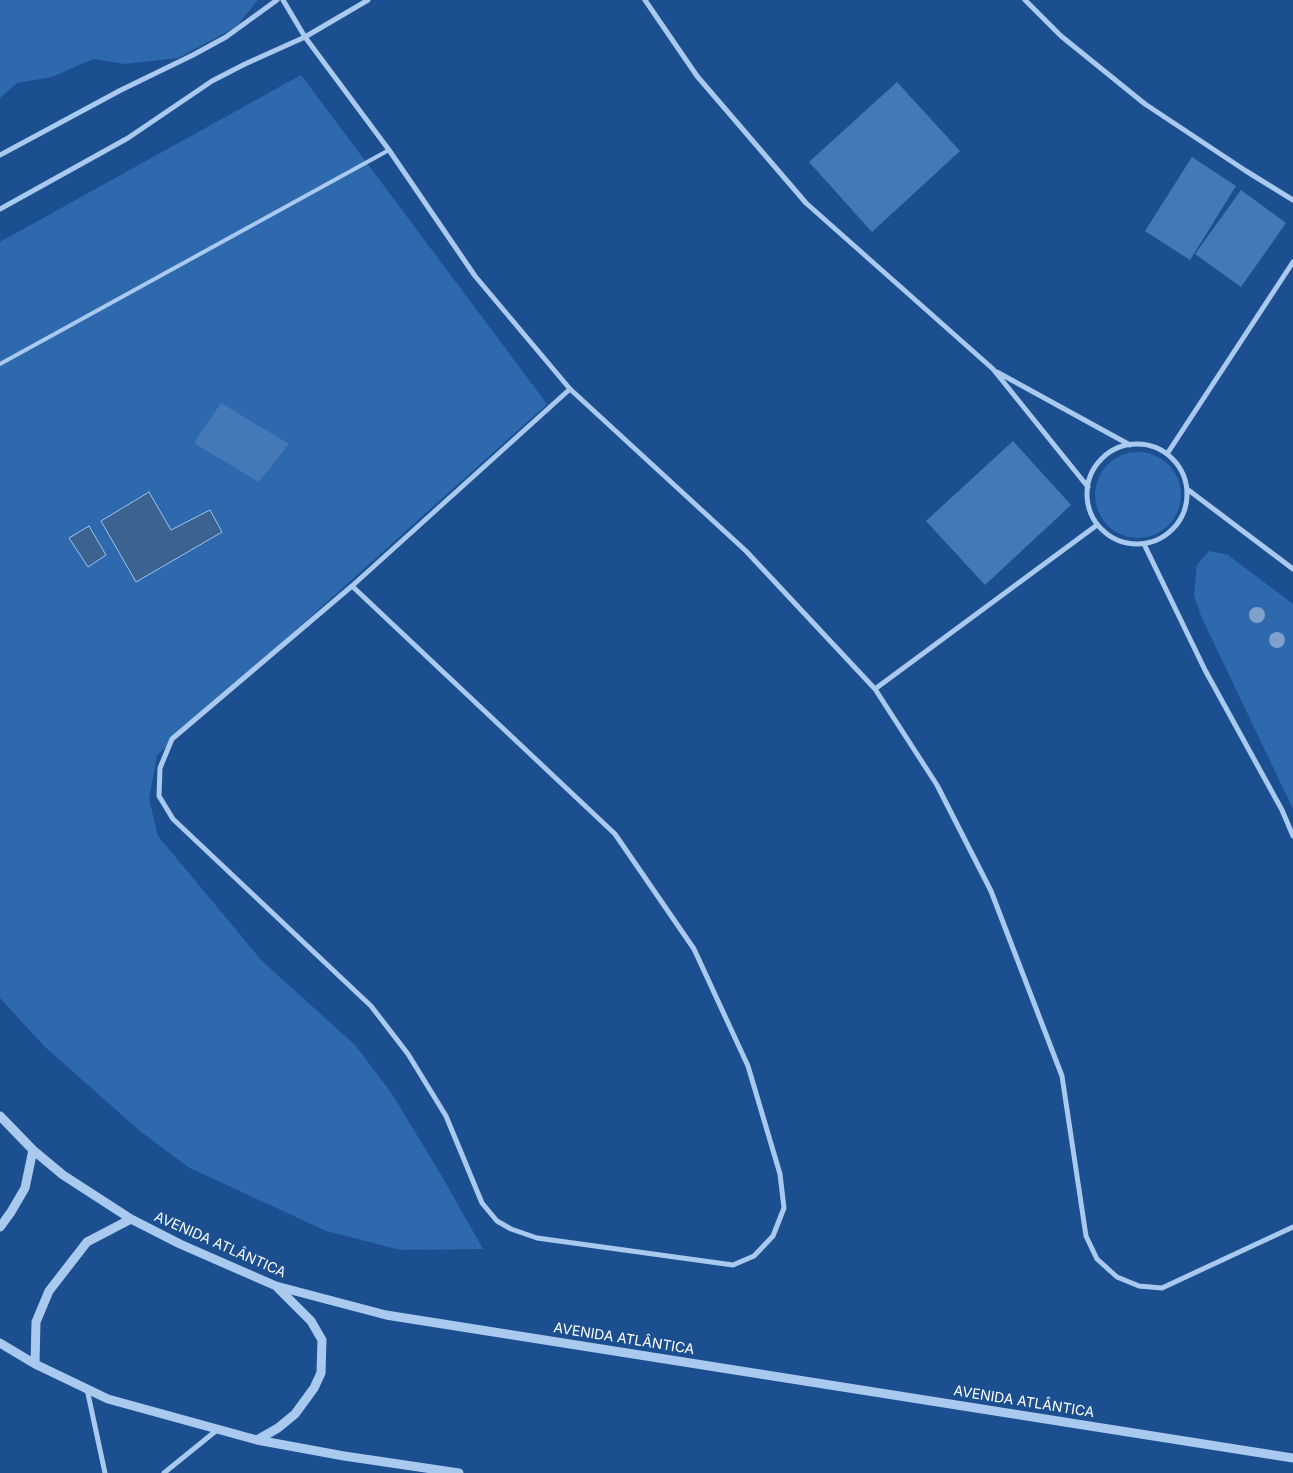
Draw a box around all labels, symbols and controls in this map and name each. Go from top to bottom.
street label: AVENIDA ATLÂNTICA [152,1208,288,1282]
street label: AVENIDA ATLÂNTICA [552,1320,696,1358]
street label: AVENIDA ATLÂNTICA [952,1383,1096,1421]

